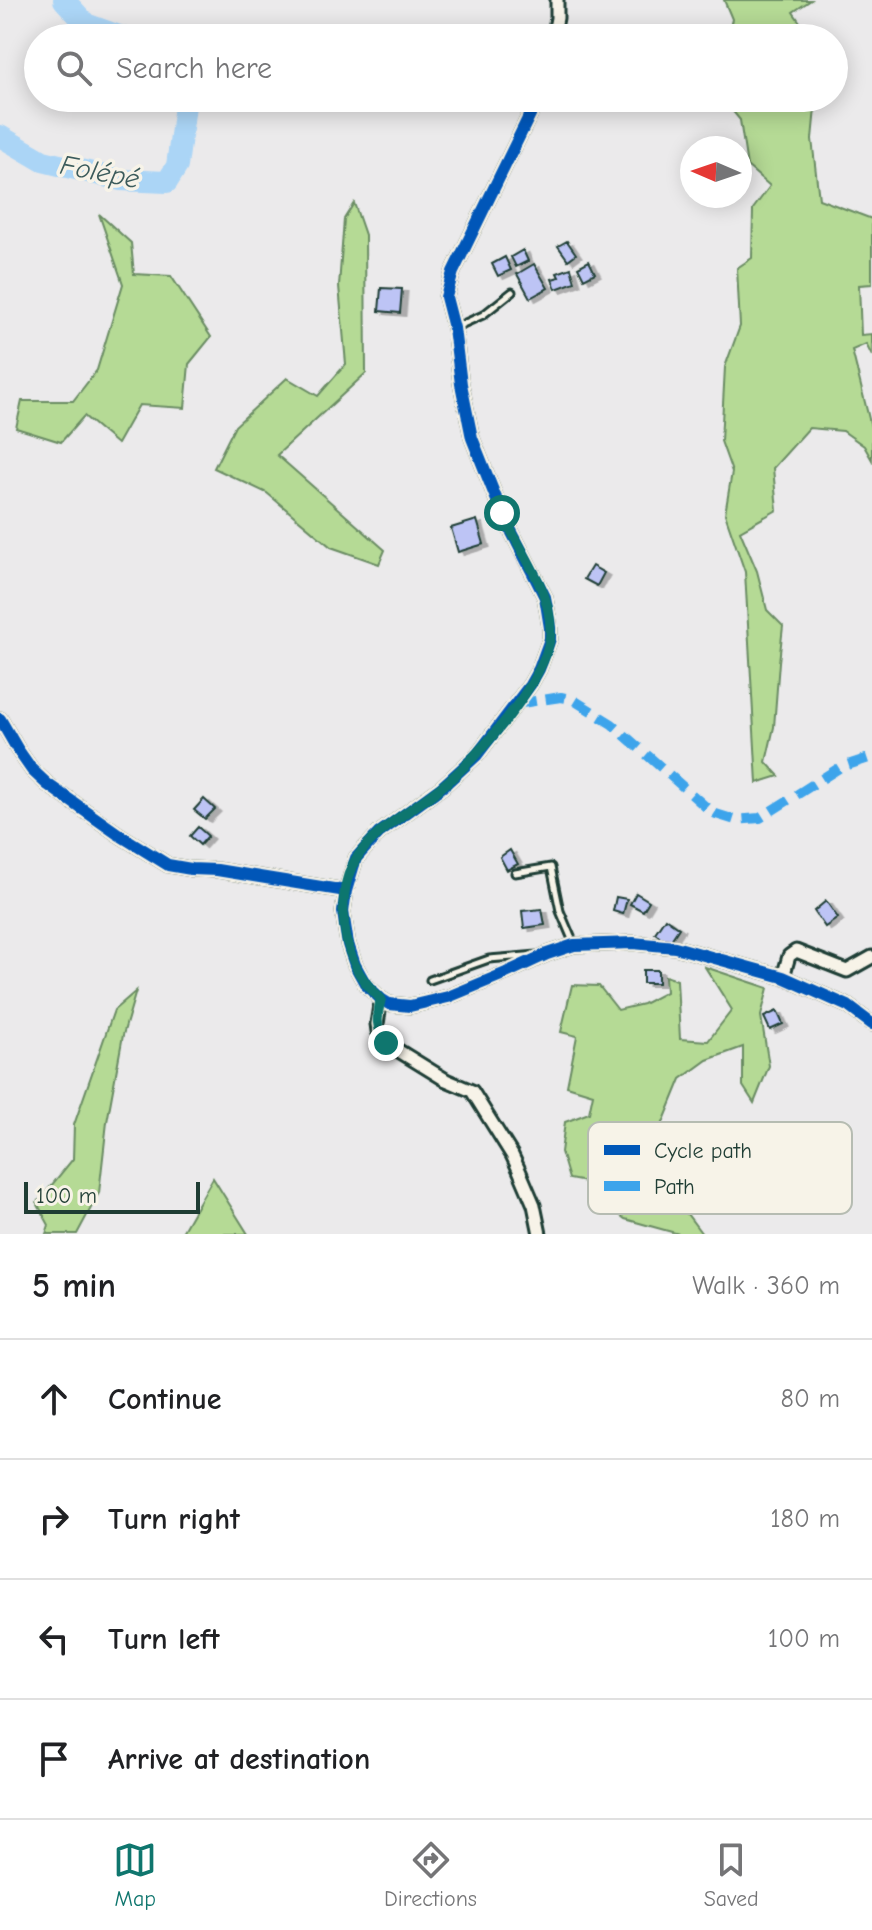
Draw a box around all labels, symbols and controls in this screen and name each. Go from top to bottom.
search box [24,24,848,112]
icon: search [52,46,96,90]
text: Search here [116,51,272,86]
north arrow [680,136,752,208]
water label: Folépé [57,149,142,195]
route start [484,495,520,531]
route end [368,1025,404,1061]
legend [588,1122,852,1214]
text: Cycle path [654,1138,752,1164]
text: Path [654,1174,695,1200]
scale bar [24,1178,200,1214]
text: 100 m [36,1183,97,1209]
text: 5 min [32,1266,116,1306]
text: Walk · 360 m [692,1271,840,1301]
icon: ahead [32,1377,76,1421]
text: Continue [108,1382,222,1417]
text: 80 m [781,1384,840,1414]
icon: right [32,1497,76,1541]
text: Turn right [108,1502,240,1537]
text: 180 m [770,1504,840,1534]
icon: left [32,1617,76,1661]
text: Turn left [108,1622,220,1657]
text: 100 m [768,1624,840,1654]
icon: arrive [32,1737,76,1781]
text: Arrive at destination [108,1742,370,1777]
tab: Map [113,1838,157,1912]
tab: Directions [384,1838,477,1912]
tab: Saved [704,1838,759,1912]

